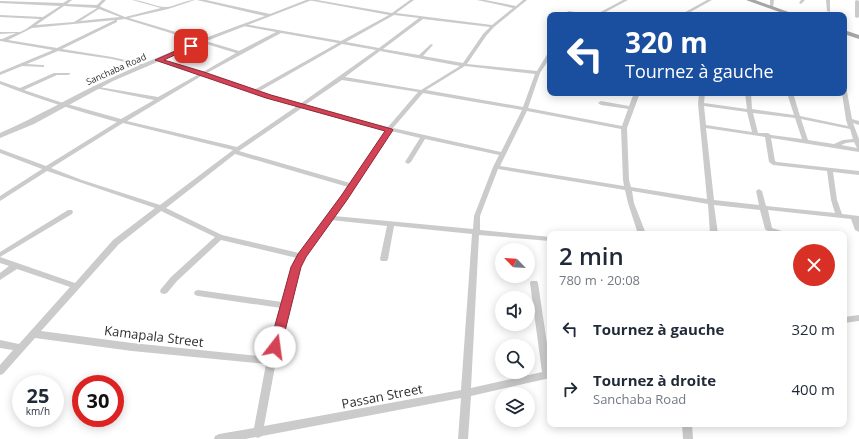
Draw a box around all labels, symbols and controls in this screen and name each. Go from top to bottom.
text: 320 m [625,23,708,61]
icon: left [559,28,611,80]
pin [174,29,208,63]
icon: arrive [180,35,202,57]
street label: Sanchaba Road [84,50,148,88]
text: Tournez à gauche [625,59,774,83]
text: 2 min [559,239,624,272]
north arrow [495,243,535,283]
map controls [495,243,535,427]
button: close [793,244,835,286]
text: 780 m · 20:08 [559,271,640,289]
button: sound [495,291,535,331]
icon: left [559,318,581,340]
text: Tournez à gauche [593,319,724,339]
text: 320 m [791,319,835,339]
street label: Kamapala Street [103,321,205,351]
position arrow [254,326,296,368]
button: search [495,339,535,379]
text: Tournez à droite [593,370,716,390]
speed limit sign: 30 [72,375,124,427]
icon: right [559,378,581,400]
street label: Passan Street [340,379,424,413]
text: 400 m [791,379,835,399]
text: 25 [27,382,49,409]
button: layers [495,387,535,427]
text: Sanchaba Road [593,390,686,408]
text: km/h [26,404,50,418]

